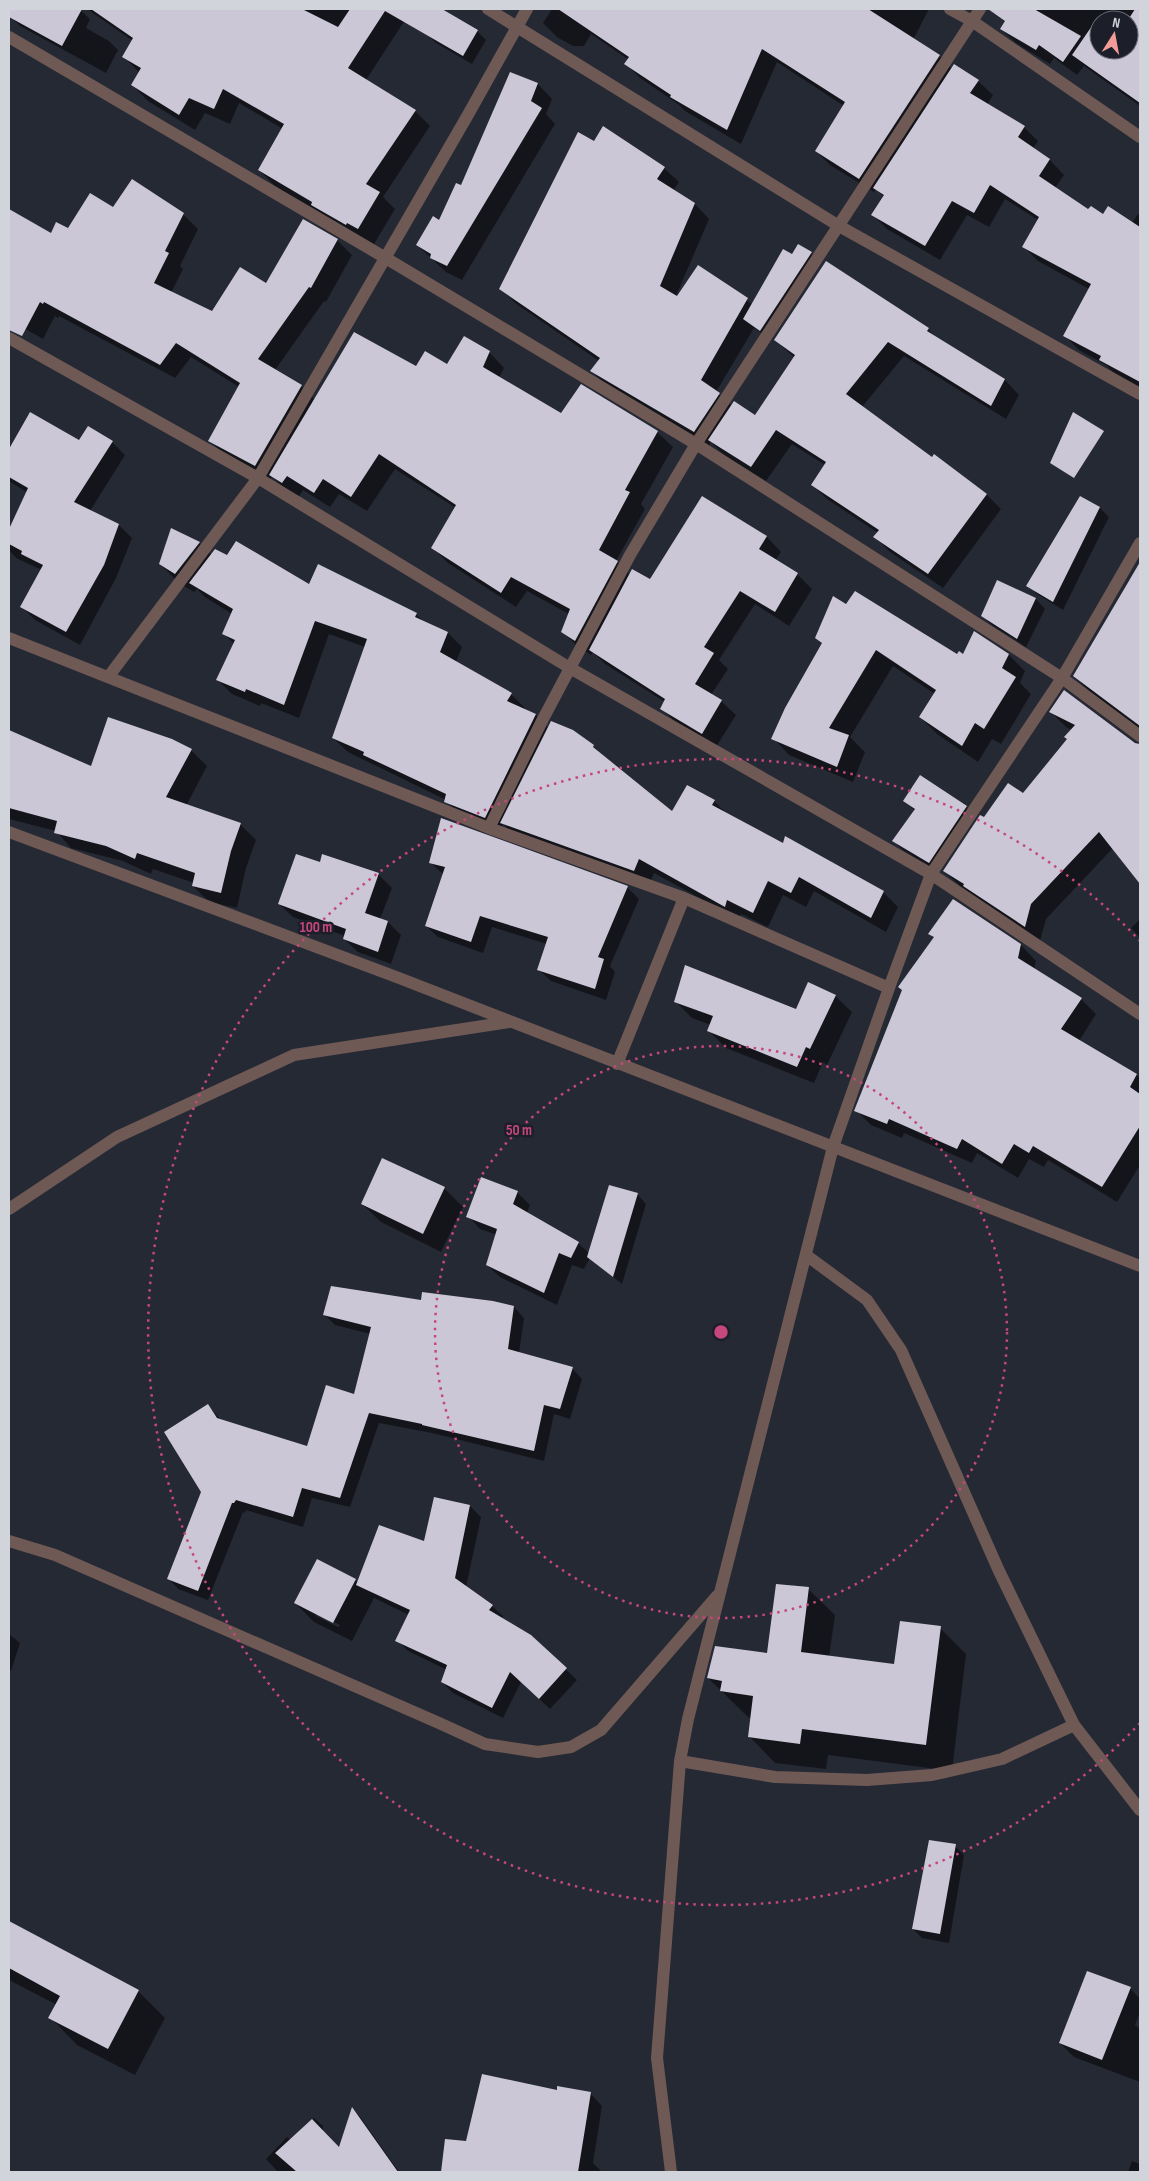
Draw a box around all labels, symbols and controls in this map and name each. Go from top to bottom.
north arrow [1089,10,1139,60]
text: N [1111,14,1122,32]
text: 100 m [300,918,332,937]
text: 50 m [506,1121,532,1140]
centre of rings [712,1323,730,1341]

